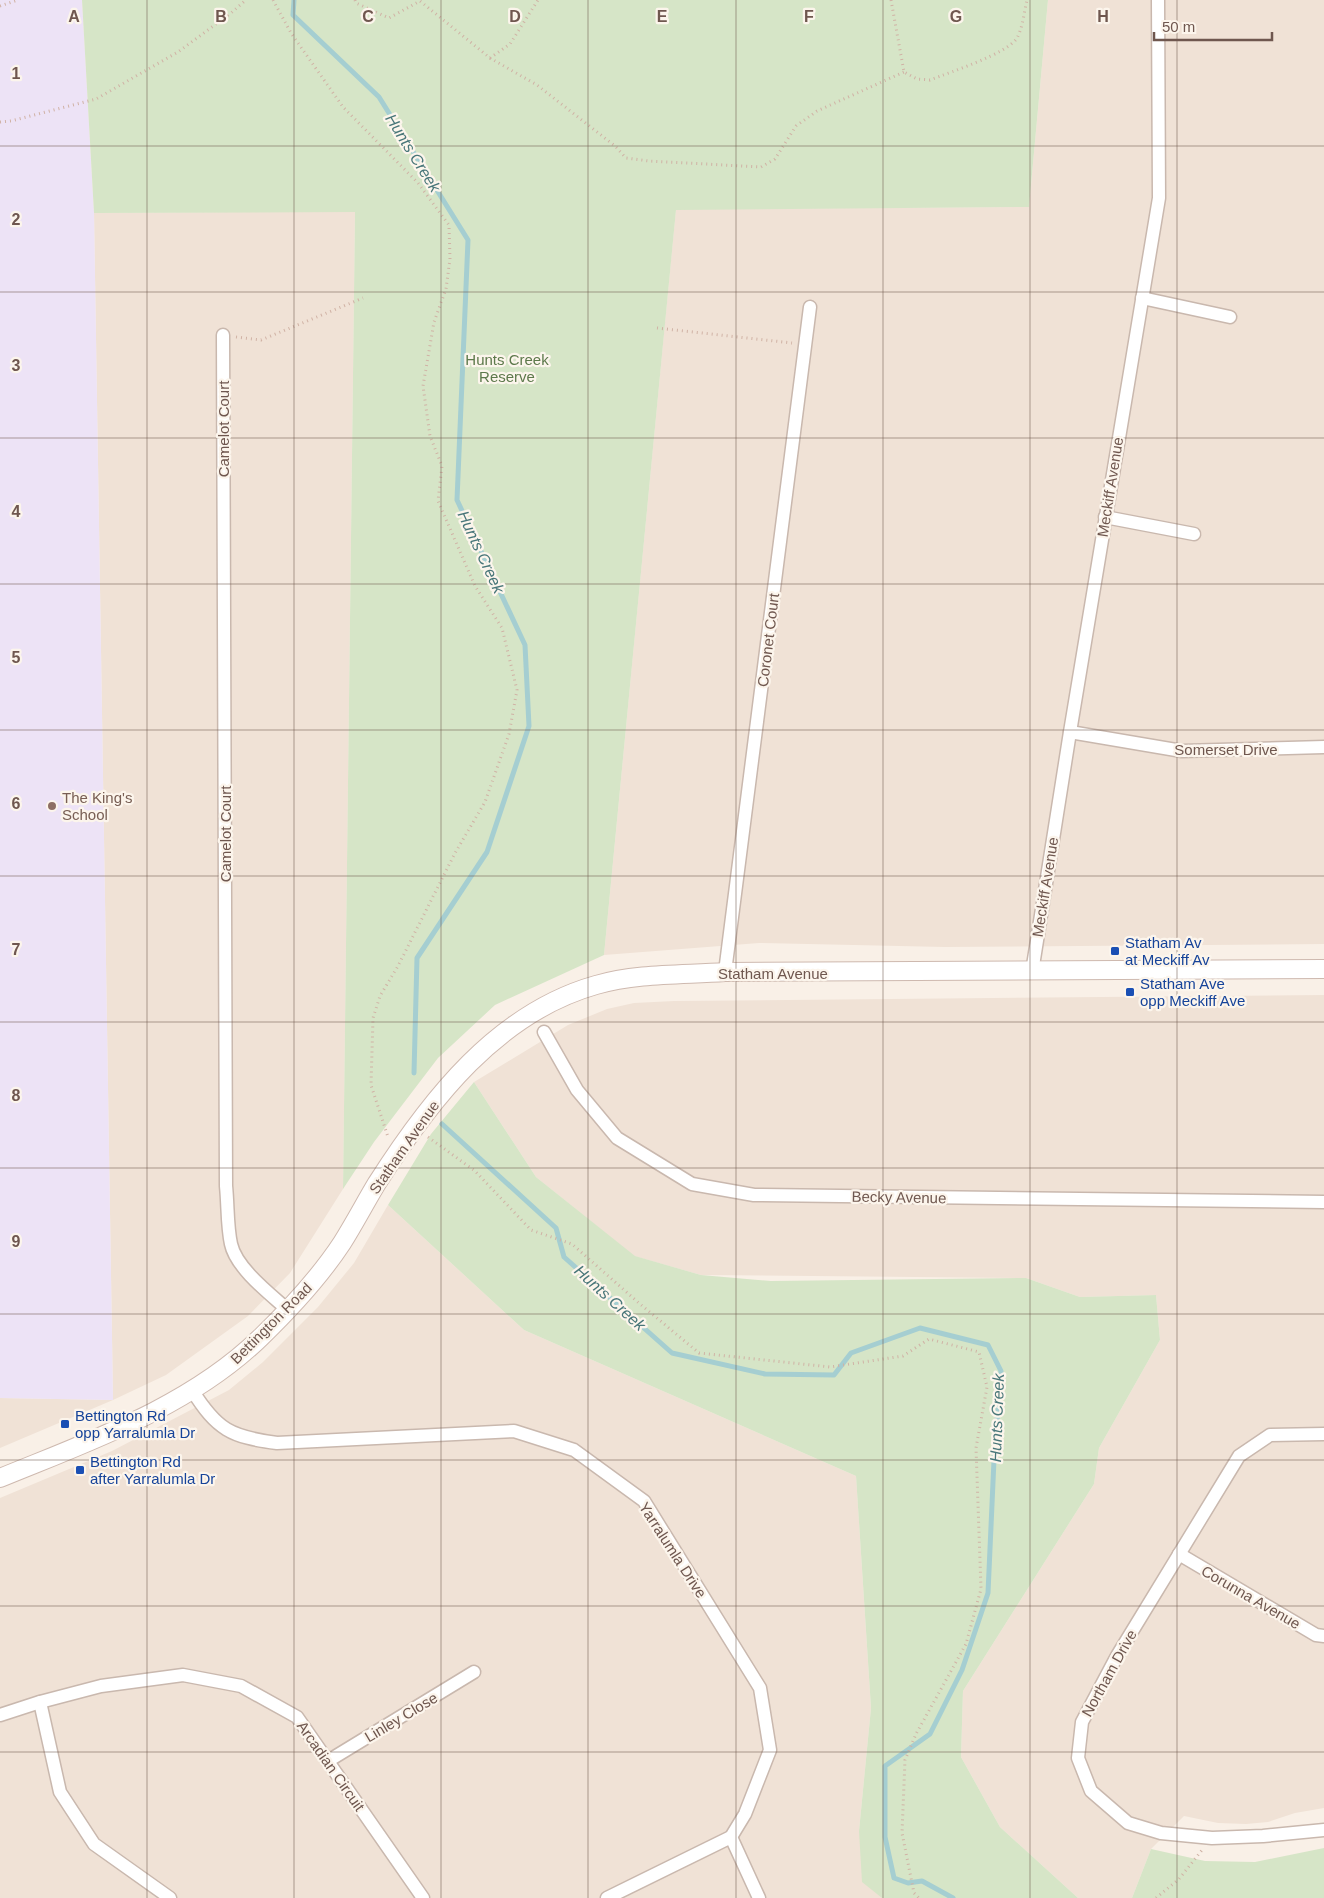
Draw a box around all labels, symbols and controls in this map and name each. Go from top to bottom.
text: A [68,8,80,25]
text: B [215,8,227,25]
text: C [362,8,374,25]
text: D [509,8,521,25]
text: E [657,8,668,25]
text: F [804,8,814,25]
text: G [950,8,962,25]
text: H [1097,8,1109,25]
scale bar [1154,10,1272,42]
text: 50 m [1162,18,1195,35]
text: 1 [12,65,21,82]
water label: Hunts Creek [382,111,444,196]
text: 2 [12,211,21,228]
park label: Hunts Creek Reserve [465,351,549,385]
text: 3 [12,357,21,374]
street label: Camelot Court [215,380,232,477]
street label: Meckiff Avenue [1094,436,1126,538]
text: 4 [12,503,21,520]
water label: Hunts Creek [455,508,508,597]
street label: Coronet Court [754,591,782,688]
text: 5 [12,649,21,666]
street label: Somerset Drive [1174,741,1278,758]
street label: Camelot Court [217,785,234,882]
place label: The King's School [62,789,132,823]
text: 6 [12,795,21,812]
marker: The King's School [46,800,58,812]
street label: Meckiff Avenue [1029,836,1061,938]
place label: Statham Av at Meckiff Av [1125,934,1210,968]
text: 7 [12,941,21,958]
marker: Statham Av at Meckiff Av [1109,945,1121,957]
street label: Statham Avenue [718,965,828,982]
place label: Statham Ave opp Meckiff Ave [1140,975,1245,1009]
marker: Statham Ave opp Meckiff Ave [1124,986,1136,998]
text: 8 [12,1087,21,1104]
street label: Statham Avenue [366,1097,442,1197]
street label: Becky Avenue [851,1188,947,1206]
text: 9 [12,1233,21,1250]
water label: Hunts Creek [571,1262,649,1335]
street label: Bettington Road [227,1279,315,1367]
water label: Hunts Creek [987,1372,1007,1463]
place label: Bettington Rd opp Yarralumla Dr [75,1407,195,1441]
marker: Bettington Rd opp Yarralumla Dr [59,1418,71,1430]
place label: Bettington Rd after Yarralumla Dr [90,1453,215,1487]
marker: Bettington Rd after Yarralumla Dr [74,1464,86,1476]
street label: Yarralumla Drive [636,1499,710,1601]
street label: Corunna Avenue [1198,1562,1304,1632]
street label: Northam Drive [1078,1627,1140,1719]
street label: Linley Close [362,1689,440,1745]
street label: Arcadian Circuit [294,1718,369,1815]

